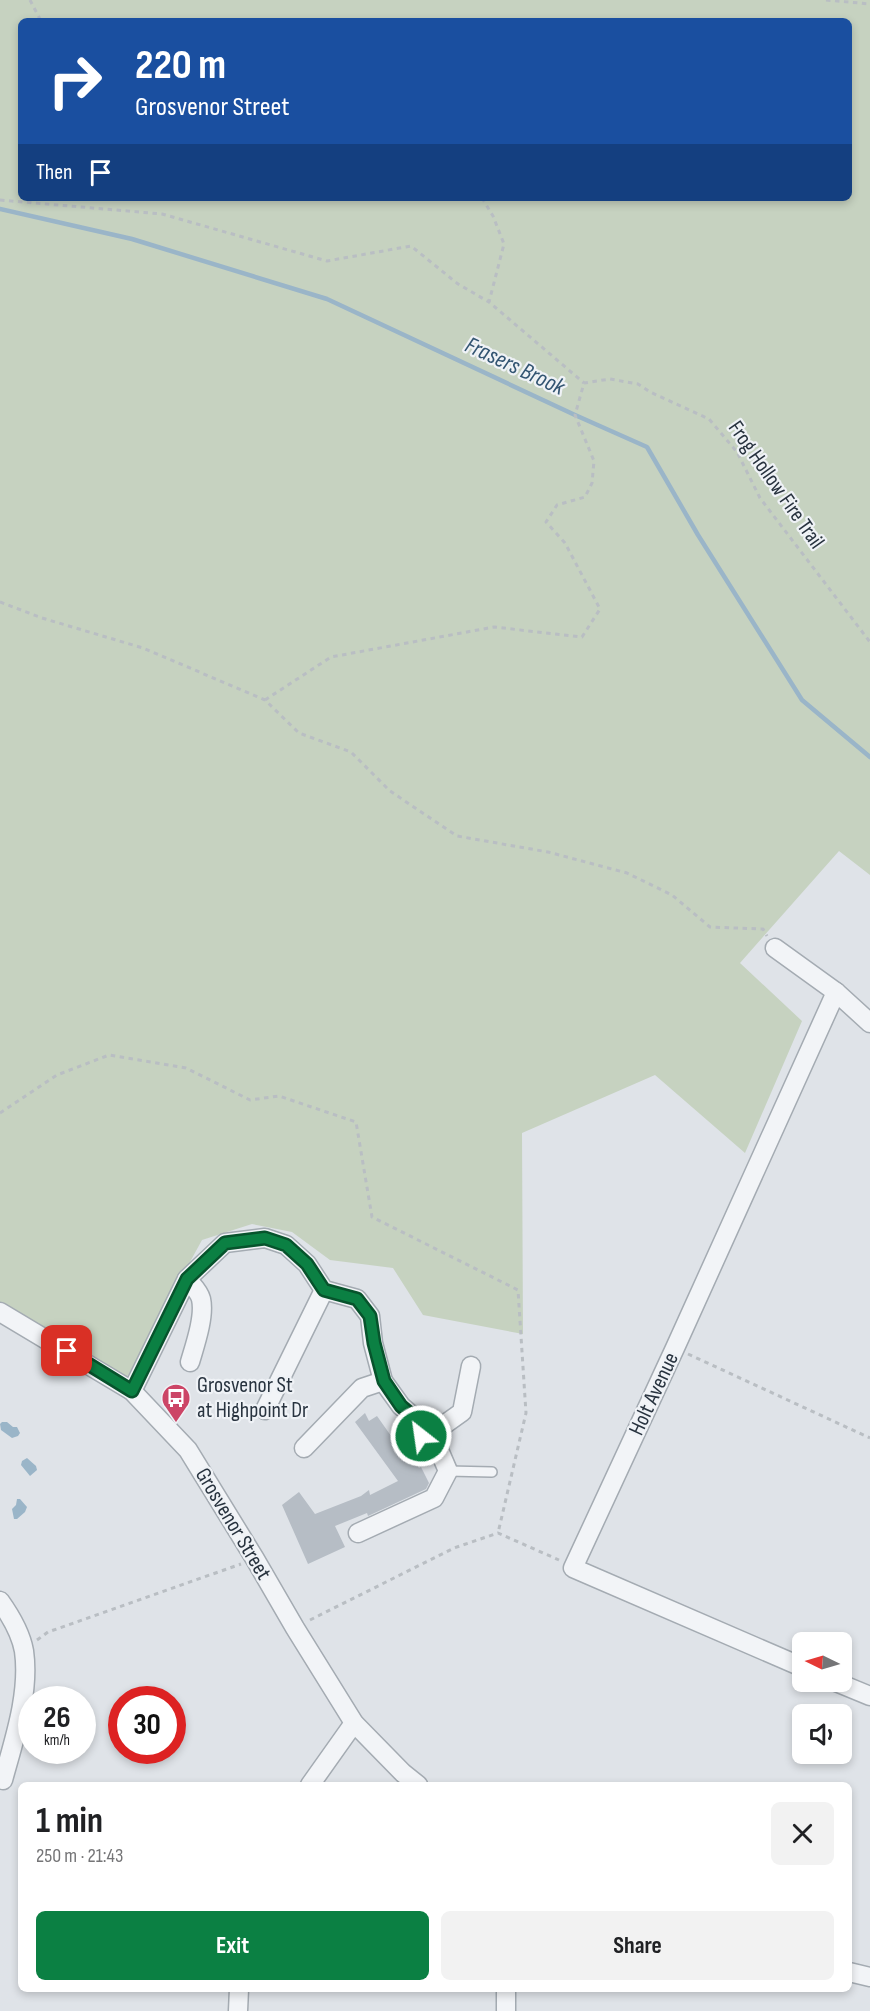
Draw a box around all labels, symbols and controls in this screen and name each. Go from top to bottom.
text: 220 m [135,40,226,91]
icon: right [36,42,114,120]
text: Grosvenor Street [135,91,290,123]
icon: arrive [84,156,117,189]
text: Then [36,159,72,186]
water label: Frasers Brook [461,330,570,402]
street label: Frog Hollow Fire Trail [722,416,830,554]
pin [41,1325,92,1376]
icon: arrive [50,1334,83,1367]
street label: Holt Avenue [623,1348,685,1440]
place label: Grosvenor St at Highpoint Dr [197,1372,308,1424]
bus stop icon: Grosvenor St at Highpoint Dr [160,1382,192,1424]
position arrow [389,1404,453,1468]
street label: Grosvenor Street [189,1463,277,1585]
north arrow [792,1632,852,1692]
map controls [792,1632,852,1764]
speed limit sign: 30 [108,1686,186,1764]
text: 26 [43,1700,71,1736]
button: sound [792,1704,852,1764]
text: km/h [44,1731,70,1750]
text: 1 min [36,1800,103,1843]
button: close [771,1802,834,1865]
text: 250 m · 21:43 [36,1844,123,1868]
button: Exit [36,1911,429,1980]
button: Share [441,1911,834,1980]

